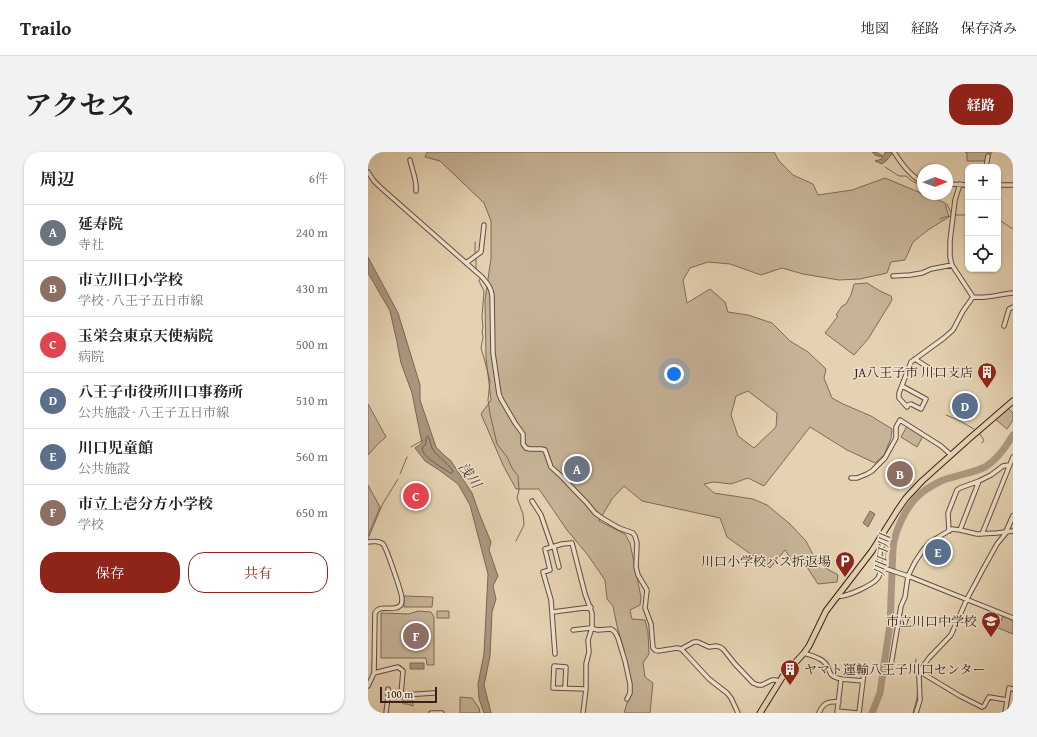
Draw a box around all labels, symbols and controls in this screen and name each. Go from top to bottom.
text: Trailo [20,14,71,42]
text: 地図 [861,18,889,38]
text: 経路 [911,18,939,38]
text: 保存済み [961,18,1017,38]
text: アクセス [24,84,135,125]
button: 経路 [949,84,1013,125]
north arrow [917,164,953,200]
map controls [965,164,1001,272]
button: + [965,164,1001,200]
text: 周辺 [40,166,74,191]
text: 6件 [309,169,328,188]
button: − [965,200,1001,236]
text: 延寿院 [78,213,123,234]
text: A [49,223,57,242]
text: 240 m [296,223,328,242]
text: 寺社 [78,235,104,254]
button: locate [965,236,1001,272]
text: 市立川口小学校 [78,269,183,290]
text: B [49,279,57,298]
text: 430 m [296,279,328,298]
text: 学校 · 八王子五日市線 [78,291,203,310]
text: 玉栄会東京天使病院 [78,325,213,346]
text: C [49,335,57,354]
text: 500 m [296,335,328,354]
text: 病院 [78,347,104,366]
building icon: JA八王子市 川口支店 [976,361,998,389]
place label: JA八王子市 川口支店 [852,363,973,382]
your location [664,364,684,384]
text: 八王子市役所川口事務所 [78,381,243,402]
text: D [49,391,57,410]
text: 510 m [296,391,328,410]
pin: D [952,391,978,421]
text: 公共施設 · 八王子五日市線 [78,403,229,422]
text: 川口児童館 [78,437,153,458]
text: E [50,447,56,466]
text: 560 m [296,447,328,466]
pin: A [564,454,590,484]
water label: 浅川 [454,458,487,494]
text: 公共施設 [78,459,130,478]
pin: B [887,459,913,489]
pin: C [403,481,429,511]
text: 市立上壱分方小学校 [78,493,213,514]
text: F [50,503,56,522]
text: 650 m [296,503,328,522]
text: 学校 [78,515,104,534]
water label: 川口川 [869,531,895,577]
pin: E [925,537,951,567]
parking icon: 川口小学校バス折返場 [834,550,856,578]
button: 保存 [40,552,180,593]
button: 共有 [188,552,328,593]
place label: 川口小学校バス折返場 [701,552,831,571]
school or university icon: 市立川口中学校 [980,610,1002,638]
place label: 市立川口中学校 [886,612,977,631]
pin: F [403,621,429,651]
building icon: ヤマト運輸八王子川口センター [779,658,801,686]
place label: ヤマト運輸八王子川口センター [804,660,985,679]
scale bar [380,685,437,704]
text: 100 m [386,686,413,702]

